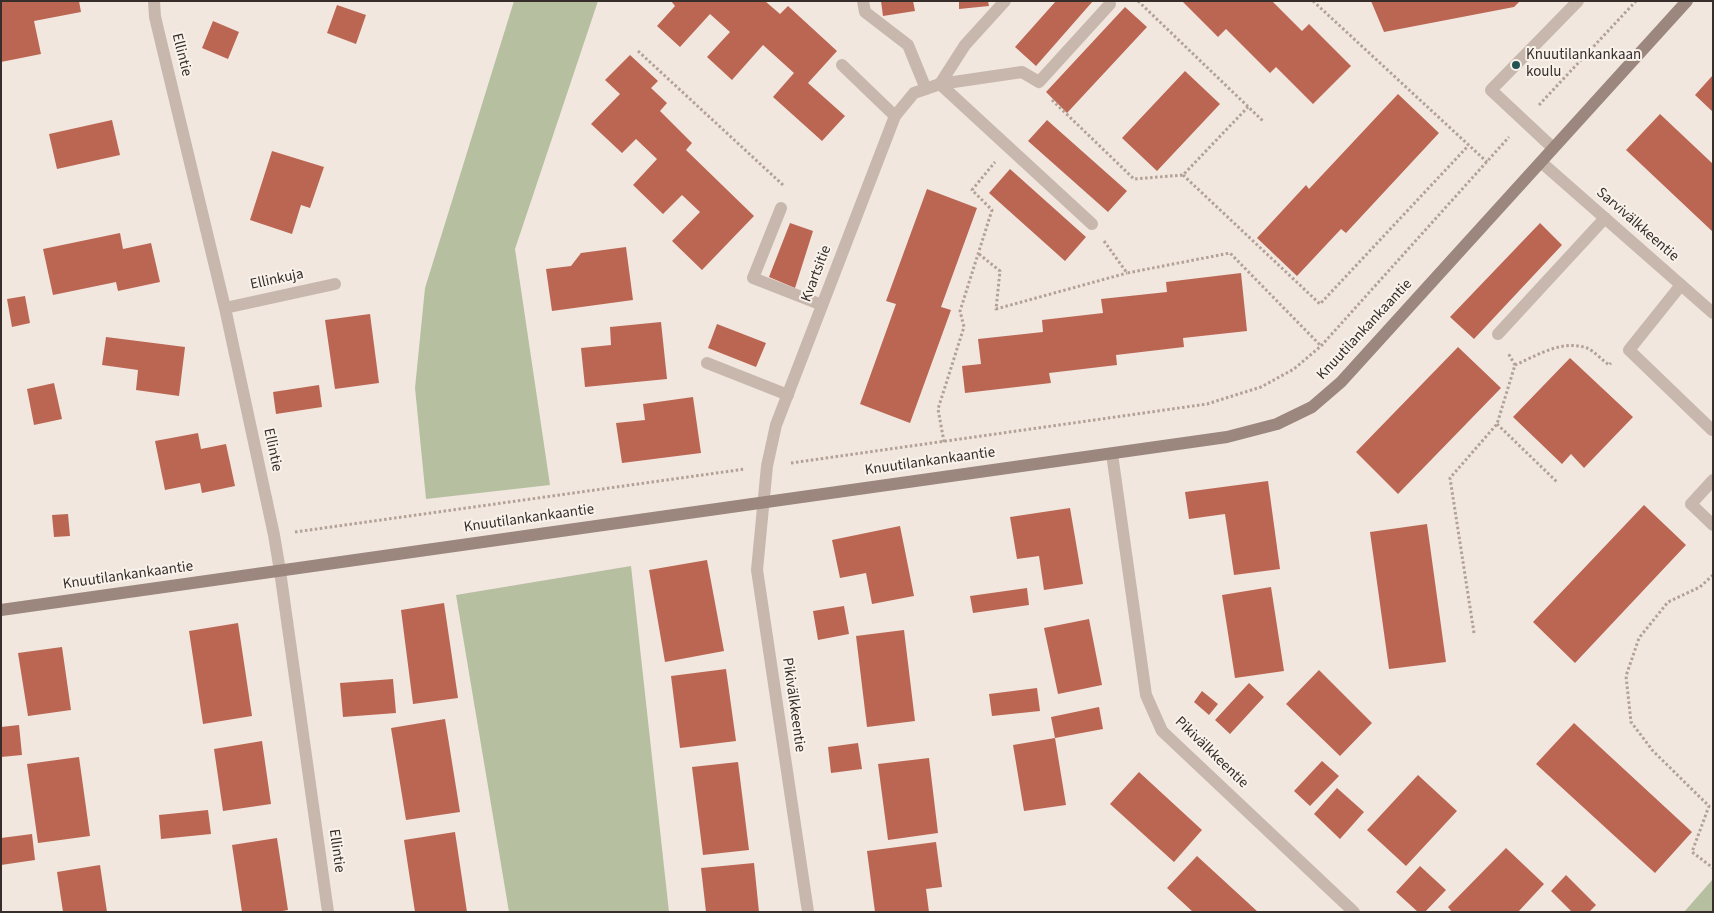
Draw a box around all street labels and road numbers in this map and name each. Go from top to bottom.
street label: Ellintie [167,32,195,78]
street label: Sarvivälkkeentie [1592,184,1682,266]
street label: Kvartsitie [798,243,836,305]
street label: Ellinkuja [249,266,305,294]
street label: Knuutilankankaantie [1314,276,1416,384]
street label: Ellintie [259,427,285,473]
street label: Knuutilankankaantie [864,444,996,480]
street label: Knuutilankankaantie [463,501,595,537]
street label: Knuutilankankaantie [62,558,194,594]
street label: Pikivälkkeentie [777,657,809,753]
street label: Pikivälkkeentie [1170,713,1252,793]
street label: Ellintie [324,828,348,874]

